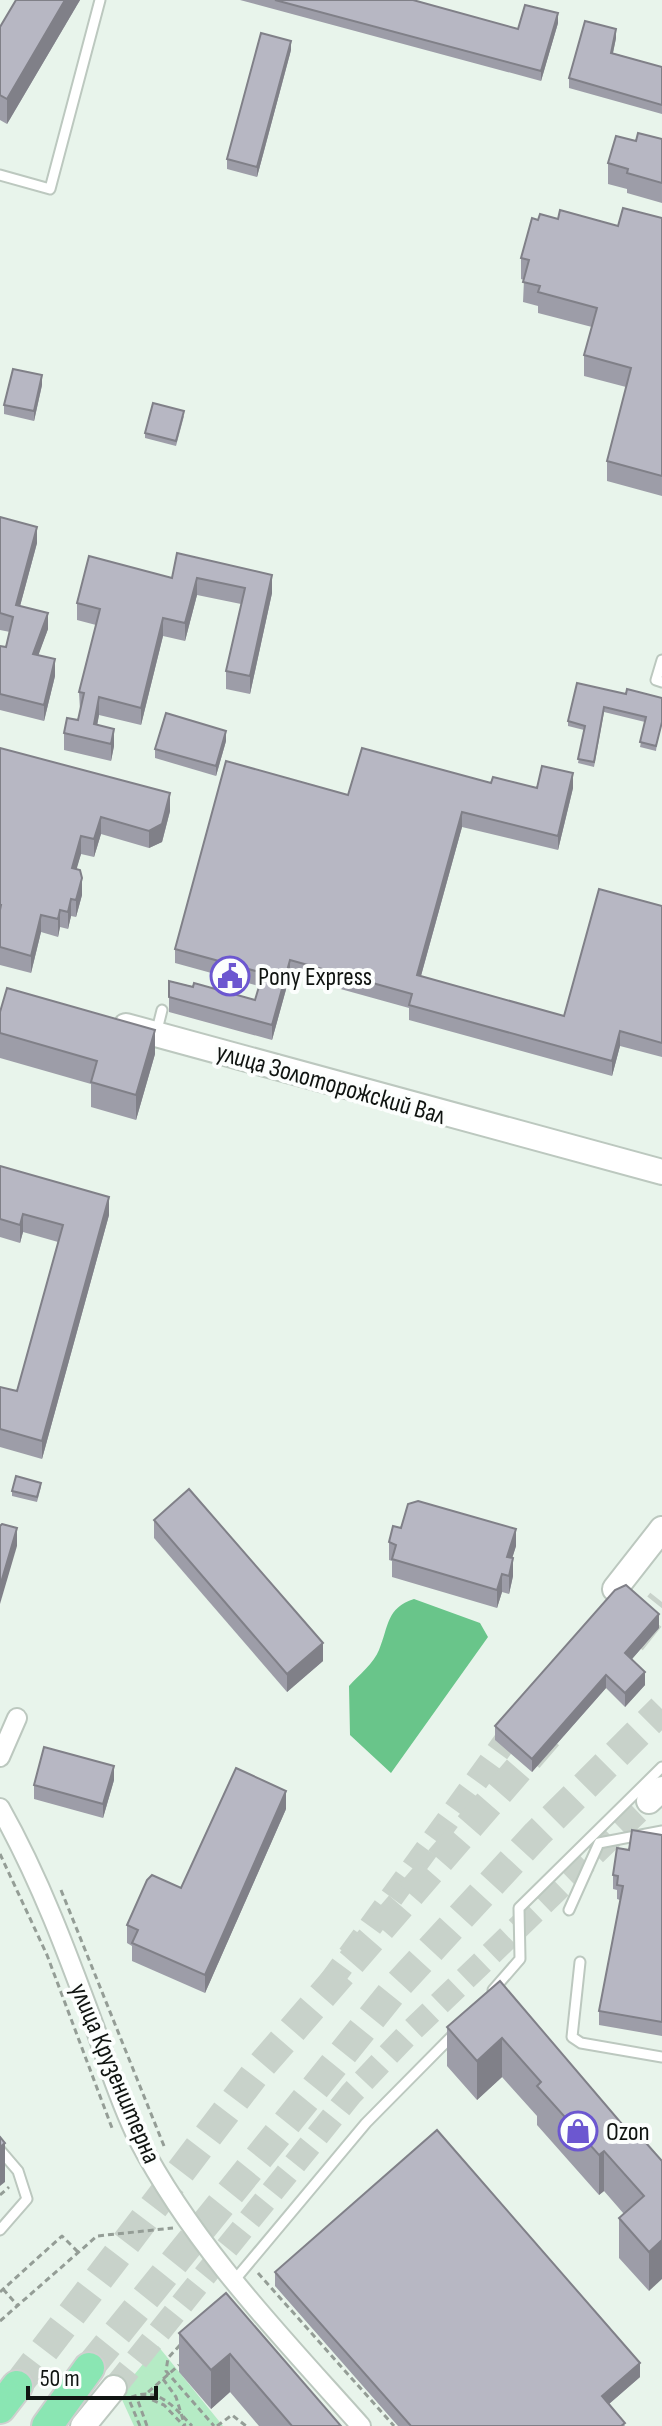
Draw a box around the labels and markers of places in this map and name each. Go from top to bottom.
public building icon: Pony Express [209,955,251,997]
place label: Pony Express [258,962,372,993]
shop icon: Ozon [557,2110,599,2152]
place label: Ozon [606,2117,650,2148]

